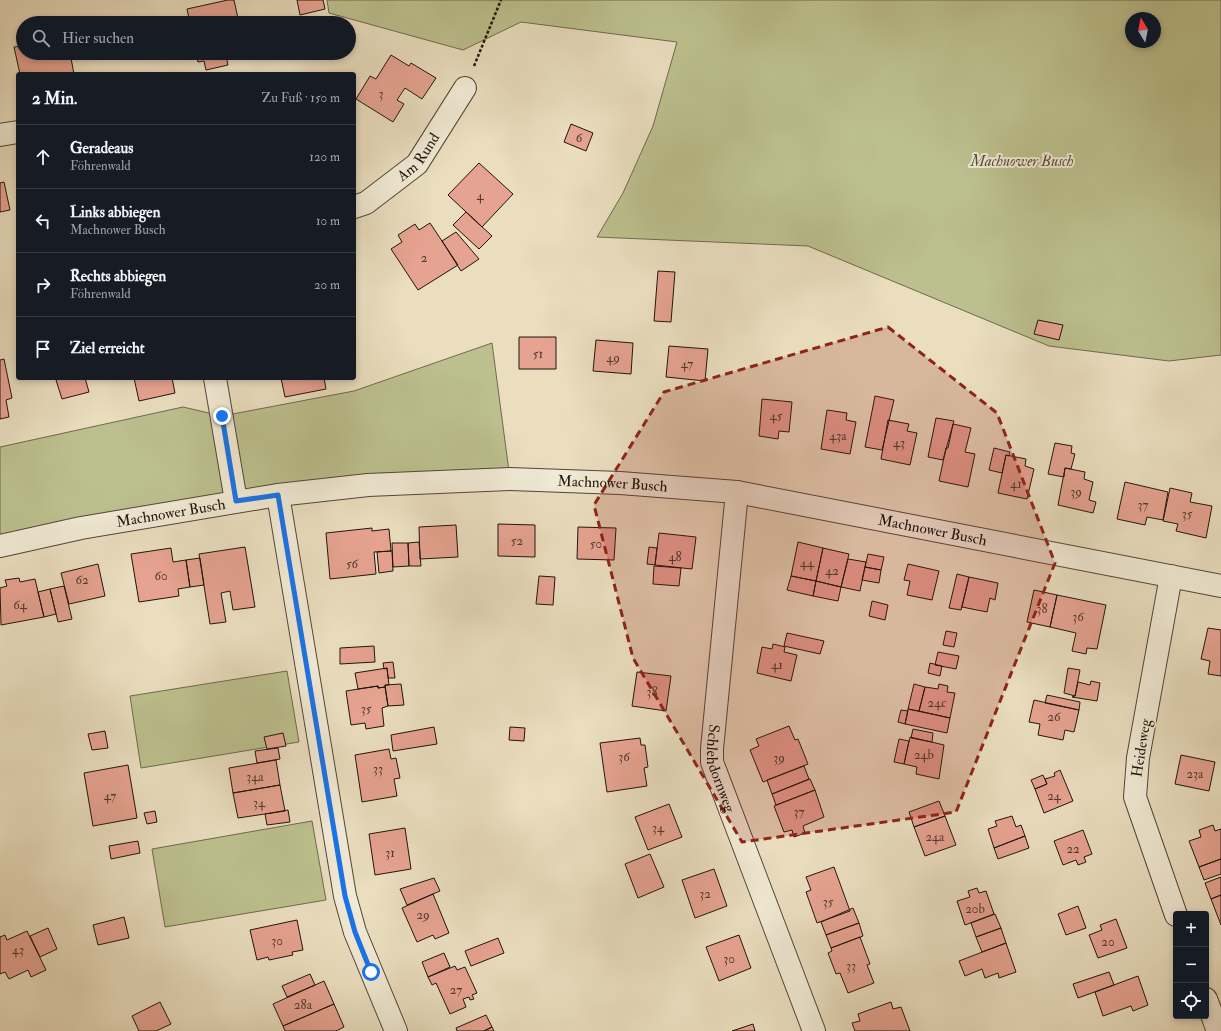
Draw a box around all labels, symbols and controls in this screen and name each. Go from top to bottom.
north arrow [1125,12,1161,48]
search box [16,16,356,60]
icon: search [30,27,52,49]
text: Hier suchen [62,29,134,48]
house number: 3 [379,86,384,102]
text: 2 Min. [32,88,77,109]
text: Zu Fuß · 150 m [261,90,340,106]
street label: Am Rund [393,129,444,186]
house number: 6 [576,130,584,146]
text: Geradeaus [70,139,133,158]
icon: ahead [32,146,54,168]
text: 120 m [309,149,340,165]
park label: Machnower Busch [969,152,1074,171]
text: Föhrenwald [70,158,131,174]
house number: 4 [476,188,484,204]
text: Links abbiegen [70,203,160,222]
icon: left [32,210,54,232]
text: 10 m [316,213,340,229]
text: Machnower Busch [70,222,165,238]
house number: 2 [421,250,428,266]
text: Rechts abbiegen [70,267,166,286]
icon: right [32,274,54,296]
text: 20 m [314,277,340,293]
text: Föhrenwald [70,286,131,302]
icon: arrive [32,338,54,360]
text: Ziel erreicht [70,339,145,358]
house number: 51 [533,346,544,362]
house number: 49 [606,350,620,366]
house number: 47 [681,356,693,372]
route end [213,407,231,425]
house number: 45 [770,408,783,424]
house number: 43a [829,428,847,444]
house number: 43 [893,435,905,451]
street label: Machnower Busch [557,472,668,497]
house number: 41 [1010,476,1022,492]
house number: 39 [1070,484,1082,500]
street label: Machnower Busch [115,495,227,532]
house number: 37 [1138,497,1149,513]
house number: 35 [1182,506,1193,522]
street label: Machnower Busch [876,511,988,550]
house number: 52 [511,533,524,549]
house number: 50 [590,536,602,552]
house number: 48 [668,549,682,565]
house number: 44 [800,555,815,571]
house number: 56 [346,556,360,572]
house number: 42 [825,563,839,579]
house number: 60 [154,568,168,584]
house number: 62 [75,572,89,588]
house number: 64 [13,597,28,613]
house number: 38 [1036,601,1048,617]
house number: 36 [1072,609,1085,625]
house number: 41 [771,657,783,673]
house number: 38 [646,684,658,700]
house number: 24c [928,695,946,711]
house number: 35 [361,701,372,717]
house number: 26 [1047,709,1062,725]
street label: Heideweg [1128,717,1156,779]
street label: Schlehdornweg [702,724,739,816]
house number: 24b [914,747,934,763]
house number: 36 [618,749,631,765]
house number: 39 [773,750,785,766]
house number: 33 [373,761,383,777]
house number: 23a [1187,766,1204,782]
house number: 34a [246,769,264,785]
house number: 47 [104,788,116,804]
house number: 24 [1047,788,1062,804]
house number: 34 [253,795,266,811]
house number: 37 [794,804,805,820]
house number: 34 [652,820,665,836]
house number: 24a [926,829,945,845]
house number: 22 [1066,841,1080,857]
house number: 31 [385,845,395,861]
house number: 32 [699,886,711,902]
house number: 35 [823,894,834,910]
house number: 20b [965,901,985,917]
house number: 29 [416,907,430,923]
map controls [1173,911,1209,1019]
button: + [1173,911,1209,947]
house number: 30 [271,933,283,949]
house number: 20 [1101,934,1115,950]
house number: 43 [12,942,24,958]
button: − [1173,947,1209,983]
house number: 30 [723,951,735,967]
house number: 33 [846,958,856,974]
route start [362,963,380,981]
house number: 27 [450,982,462,998]
button: locate [1173,983,1209,1019]
house number: 28a [294,997,313,1013]

